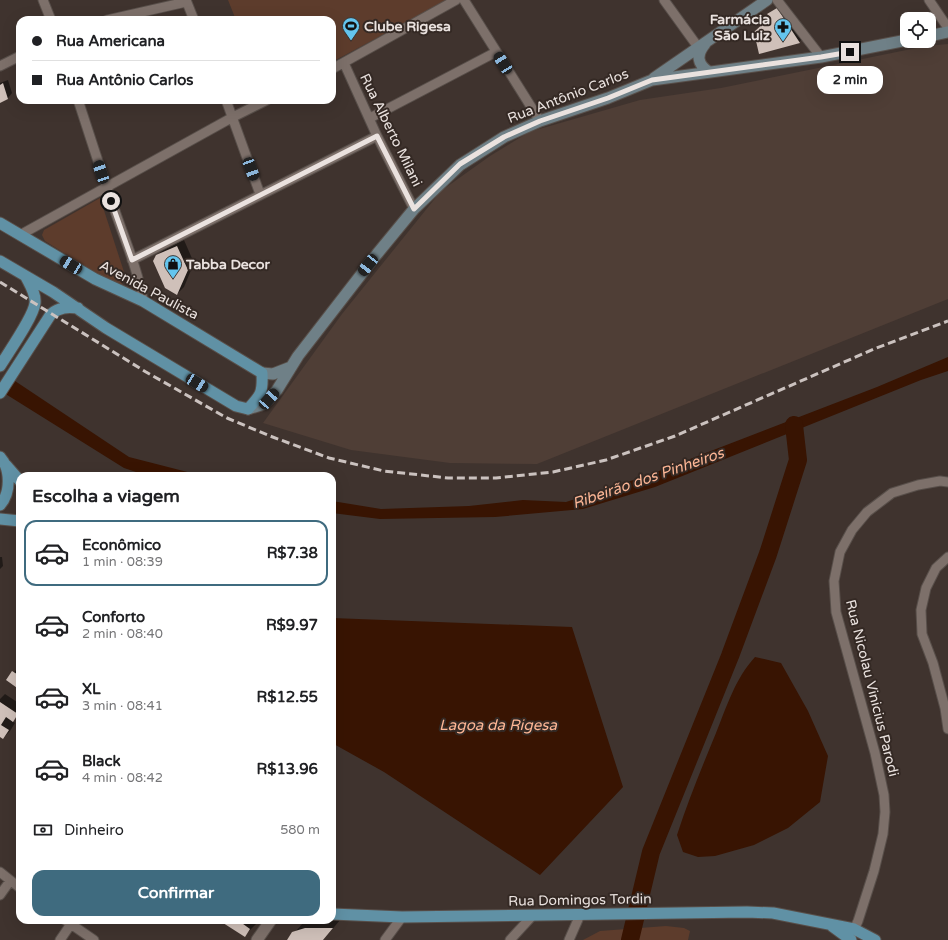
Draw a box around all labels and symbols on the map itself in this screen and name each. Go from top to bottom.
place label: Farmácia São Luiz [710,11,770,44]
sports icon: Clube Rigesa [341,16,361,41]
pharmacy icon: Farmácia São Luiz [773,17,793,42]
place label: Clube Rigesa [364,18,451,35]
route end [841,43,859,61]
car [492,50,514,76]
street label: Rua Antônio Carlos [505,65,631,127]
callout: 2 min [817,66,883,94]
street label: Rua Alberto Milani [356,71,426,189]
car [241,156,261,182]
car [92,159,110,185]
route start [102,192,120,210]
car [356,252,380,278]
car [58,254,84,276]
shop icon: Tabba Decor [163,254,183,279]
place label: Tabba Decor [185,256,271,273]
street label: Avenida Paulista [97,257,201,323]
car [184,372,210,394]
car [257,386,281,412]
water label: Ribeirão dos Pinheiros [570,443,728,512]
street label: Rua Nicolau Vinicius Parodi [842,598,902,778]
water label: Lagoa da Rigesa [439,716,557,734]
street label: Rua Domingos Tordin [508,890,652,910]

